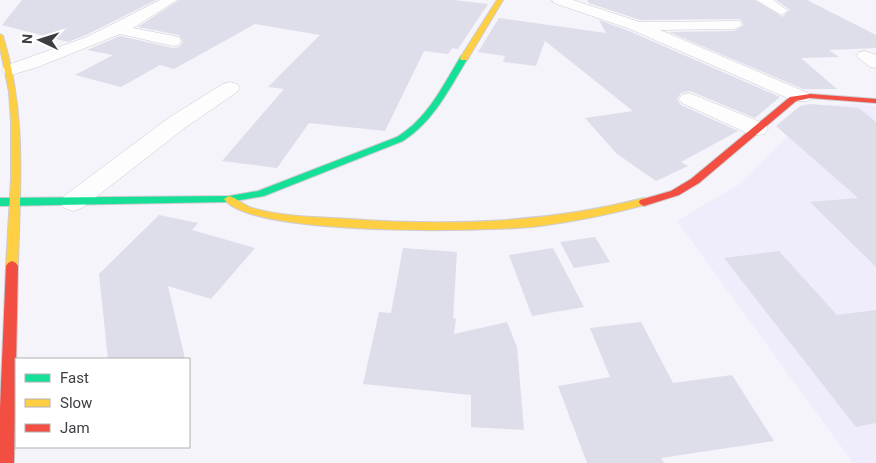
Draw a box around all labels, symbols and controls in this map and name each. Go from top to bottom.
north arrow [15,15,65,65]
text: N [19,34,35,45]
legend [15,358,190,448]
text: Fast [60,369,89,387]
text: Slow [60,394,92,412]
text: Jam [60,419,90,437]

